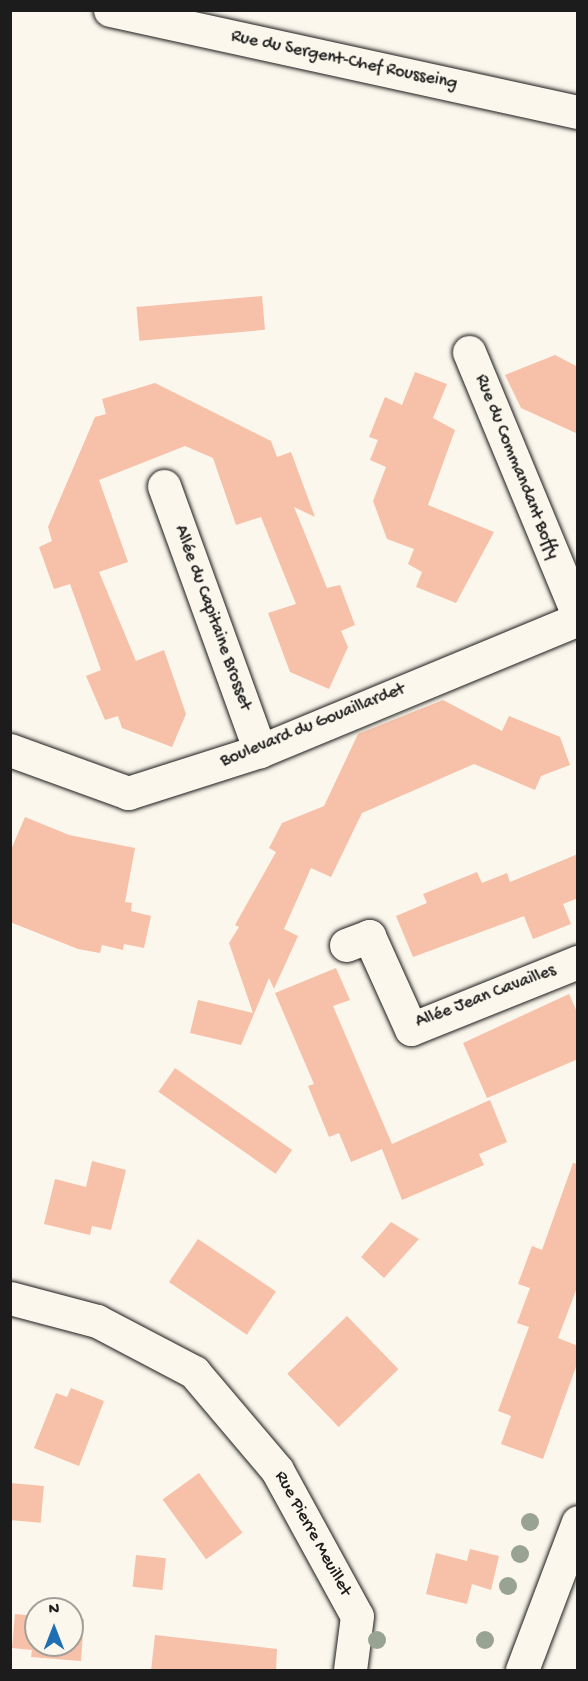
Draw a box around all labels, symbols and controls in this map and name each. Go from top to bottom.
street label: Rue du Sergent-Chef Rousseing [229,26,459,96]
street label: Rue du Commandant Boffy [469,372,563,562]
street label: Allée du Capitaine Brosset [168,523,256,713]
street label: Boulevard du Gouaillardet [218,679,408,773]
street label: Allée Jean Cavailles [413,960,559,1034]
street label: Rue Pierre Meuillet [269,1468,355,1600]
north arrow [24,1597,84,1657]
text: N [49,1601,59,1620]

